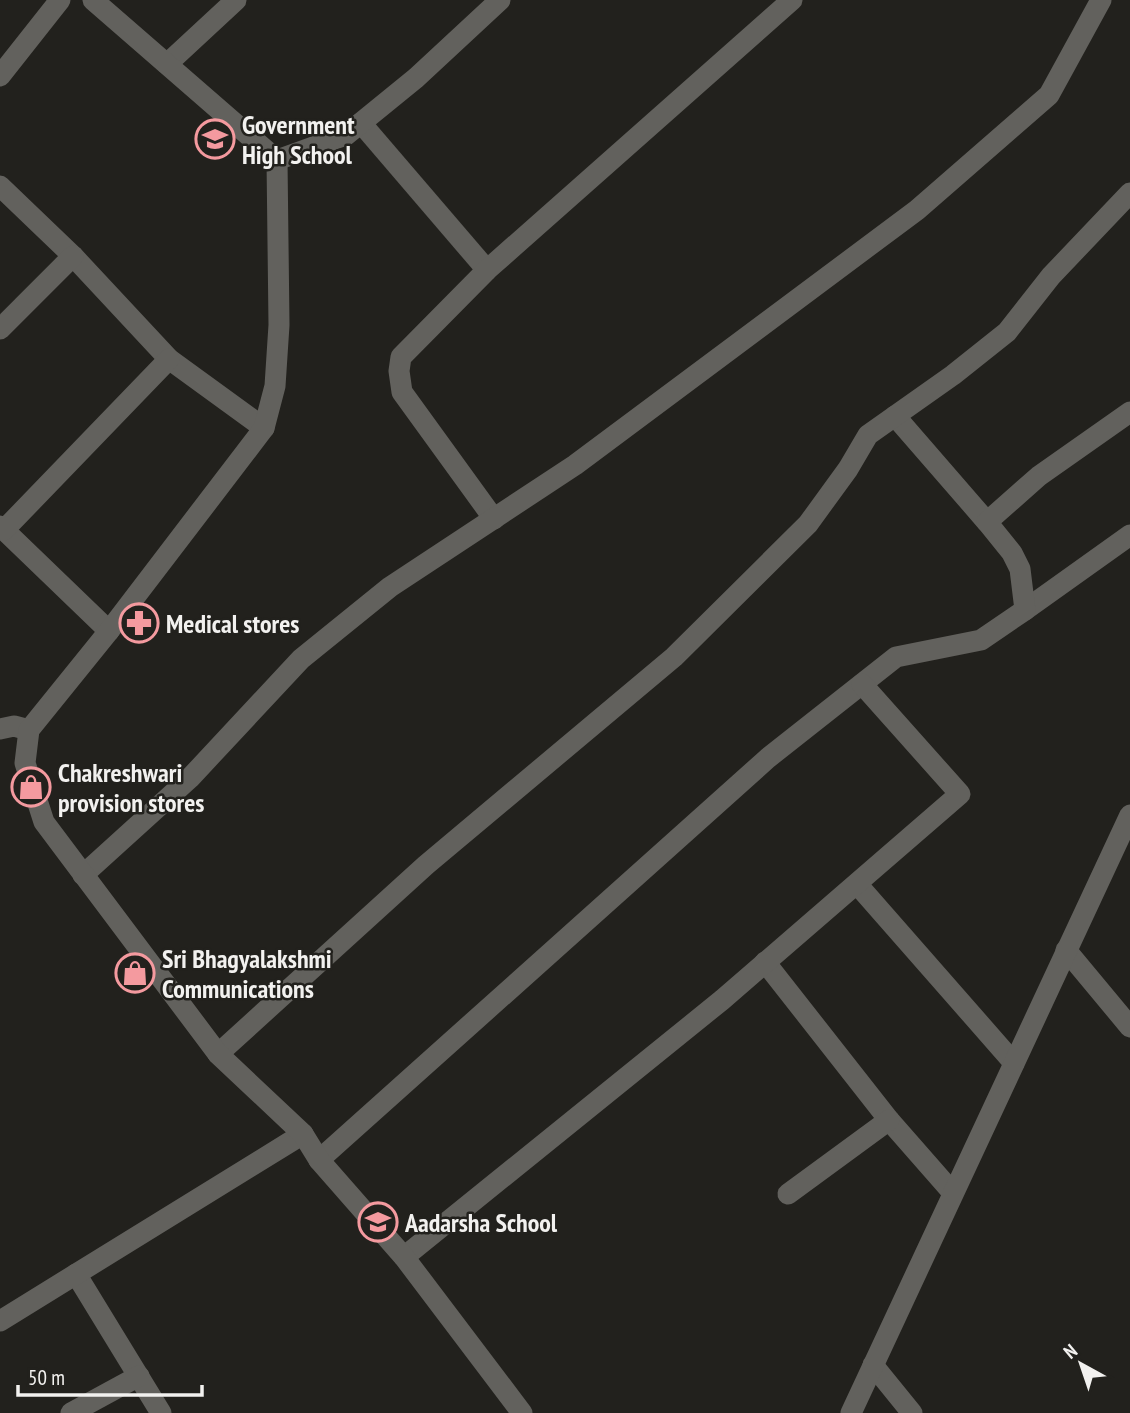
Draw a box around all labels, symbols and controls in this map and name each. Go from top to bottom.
place label: Government High School [242,108,355,171]
school or university icon: Government High School [194,118,236,160]
pharmacy icon: Medical stores [118,602,160,644]
place label: Medical stores [166,607,299,640]
place label: Chakreshwari provision stores [58,756,204,819]
shop icon: Chakreshwari provision stores [10,766,52,808]
place label: Sri Bhagyalakshmi Communications [162,942,332,1005]
shop icon: Sri Bhagyalakshmi Communications [114,952,156,994]
school or university icon: Aadarsha School [357,1201,399,1243]
place label: Aadarsha School [404,1206,558,1239]
north arrow [1046,1329,1116,1399]
text: N [1058,1338,1082,1363]
scale bar [18,1354,201,1398]
text: 50 m [28,1364,65,1391]

